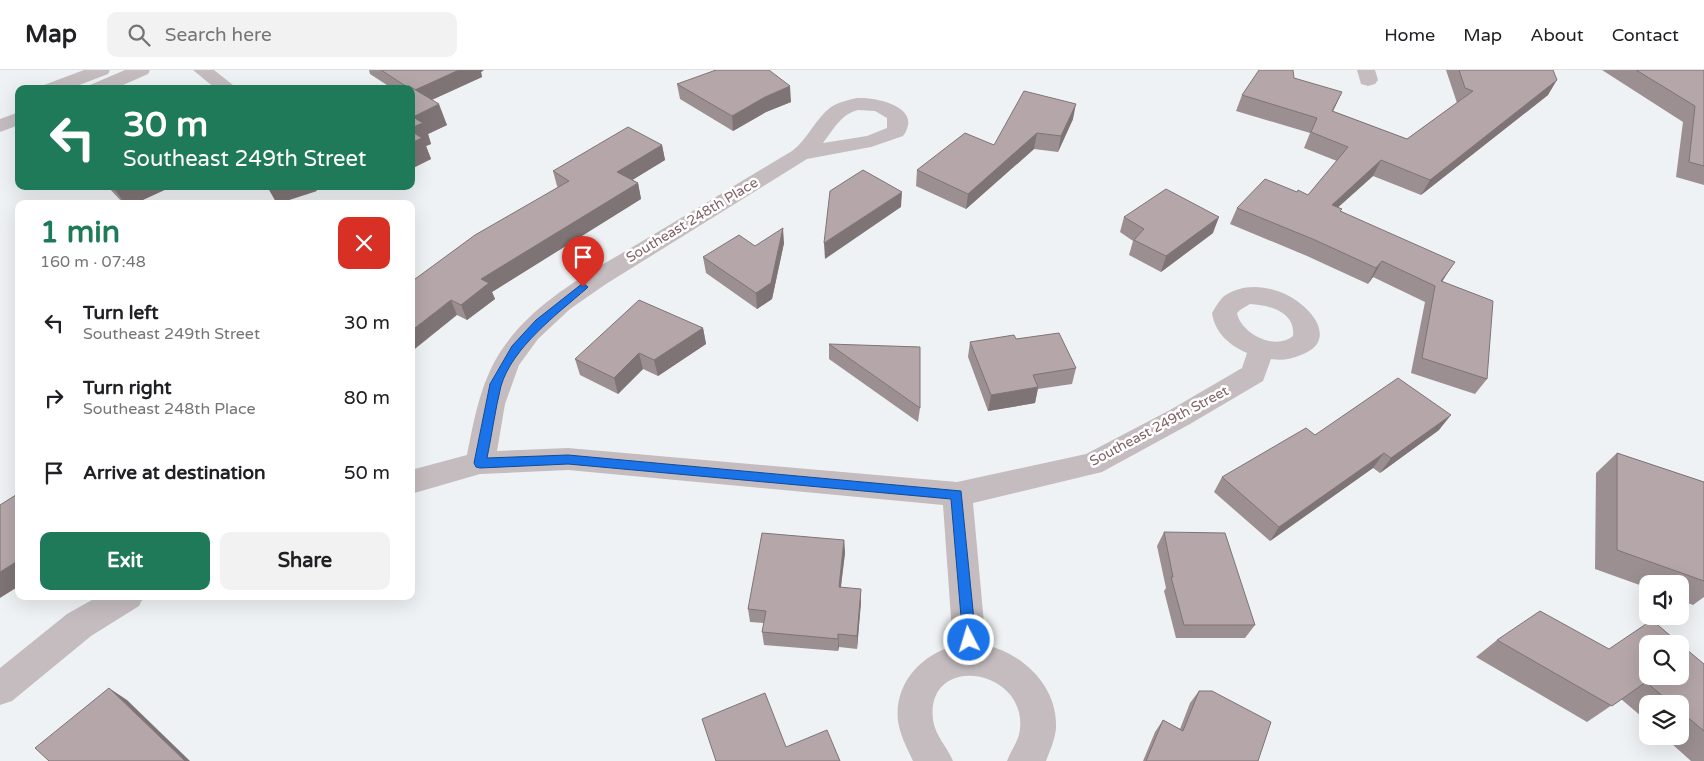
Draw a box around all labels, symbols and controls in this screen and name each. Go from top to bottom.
search box [107,12,457,57]
text: Map [25,20,77,49]
icon: search [125,21,153,49]
text: Search here [165,24,272,46]
text: Home [1384,24,1435,46]
text: Map [1463,24,1502,46]
text: About [1530,24,1584,46]
text: Contact [1612,24,1679,46]
text: 30 m [123,104,208,146]
icon: left [40,105,105,170]
text: Southeast 249th Street [123,146,366,172]
street label: Southeast 248th Place [623,174,761,266]
text: 1 min [40,214,120,251]
button: close [338,217,390,269]
pin [562,236,604,287]
icon: arrive [569,243,597,271]
text: 160 m · 07:48 [40,252,146,272]
text: Turn left [83,302,159,324]
icon: left [40,309,68,337]
text: 30 m [344,312,390,334]
text: Southeast 249th Street [83,324,260,344]
text: Turn right [83,377,171,399]
street label: Southeast 249th Street [1087,382,1232,470]
icon: right [40,384,68,412]
text: 80 m [344,387,390,409]
text: Southeast 248th Place [83,399,255,419]
icon: arrive [40,459,68,487]
text: Arrive at destination [83,462,266,484]
text: 50 m [344,462,390,484]
button: Exit [40,532,210,590]
button: Share [220,532,390,590]
map controls [1639,575,1689,745]
button: sound [1639,575,1689,625]
position arrow [942,613,994,665]
button: search [1639,635,1689,685]
button: layers [1639,695,1689,745]

